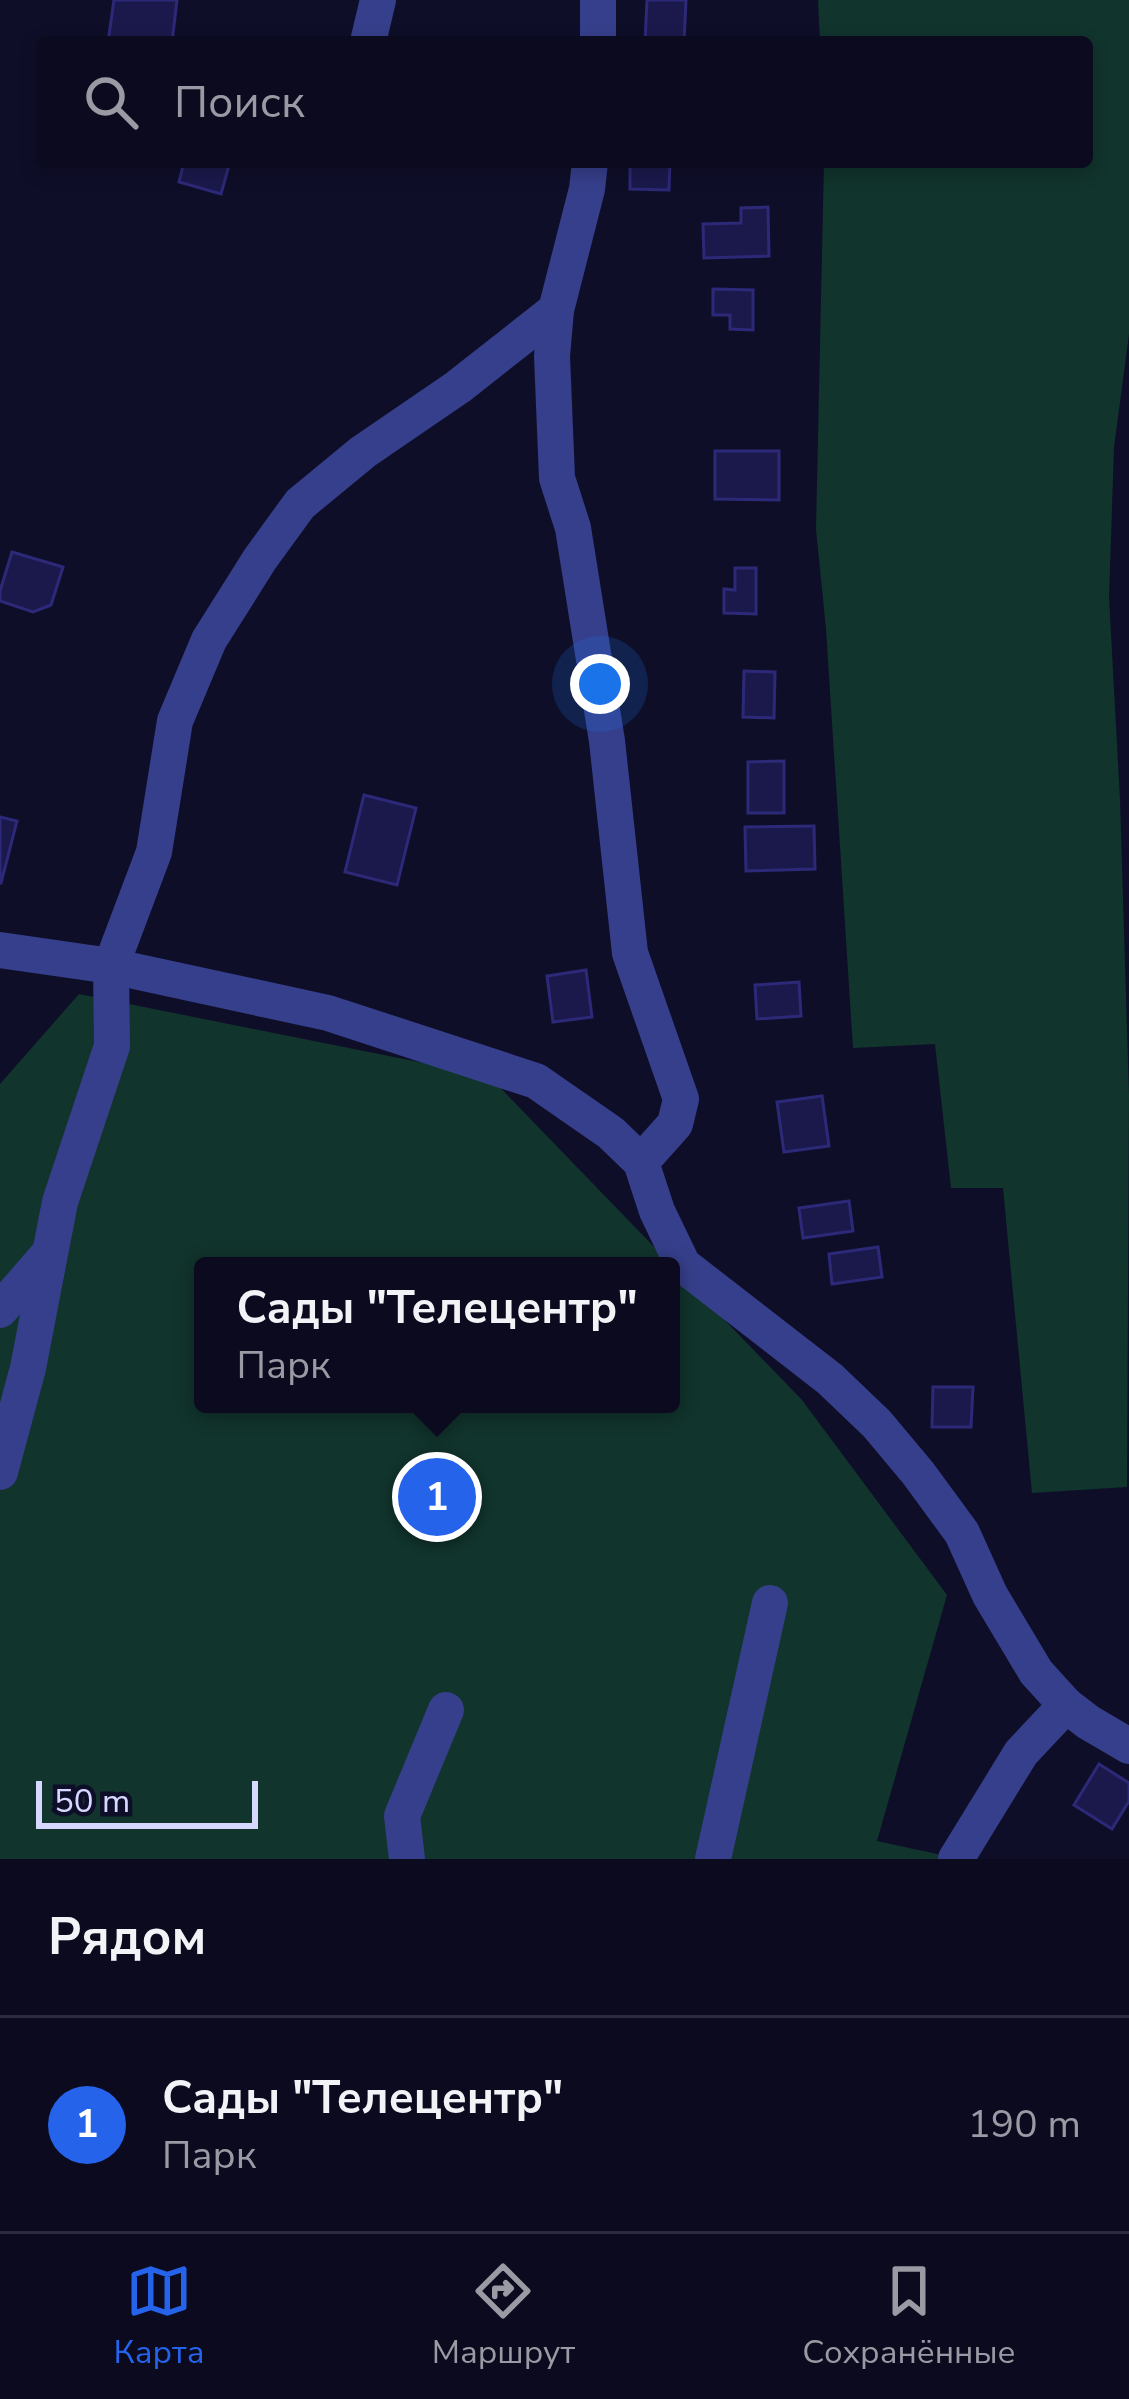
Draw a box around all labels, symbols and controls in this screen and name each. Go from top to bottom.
search box [36,36,1093,168]
icon: search [78,69,144,135]
text: Поиск [174,72,305,133]
your location [570,654,630,714]
popup [194,1257,680,1413]
text: Сады "Телецентр" [236,1278,638,1339]
text: Парк [236,1339,331,1392]
pin: 1 [398,1452,476,1542]
scale bar [36,1775,258,1828]
text: 50 m [54,1779,130,1824]
text: Рядом [48,1902,206,1972]
text: Сады "Телецентр" [162,2068,563,2129]
text: 1 [75,2098,99,2151]
text: 190 m [967,2098,1081,2151]
text: Парк [162,2129,256,2182]
tab: Карта [114,2258,205,2375]
tab: Маршрут [432,2258,575,2375]
tab: Сохранённые [802,2258,1015,2375]

